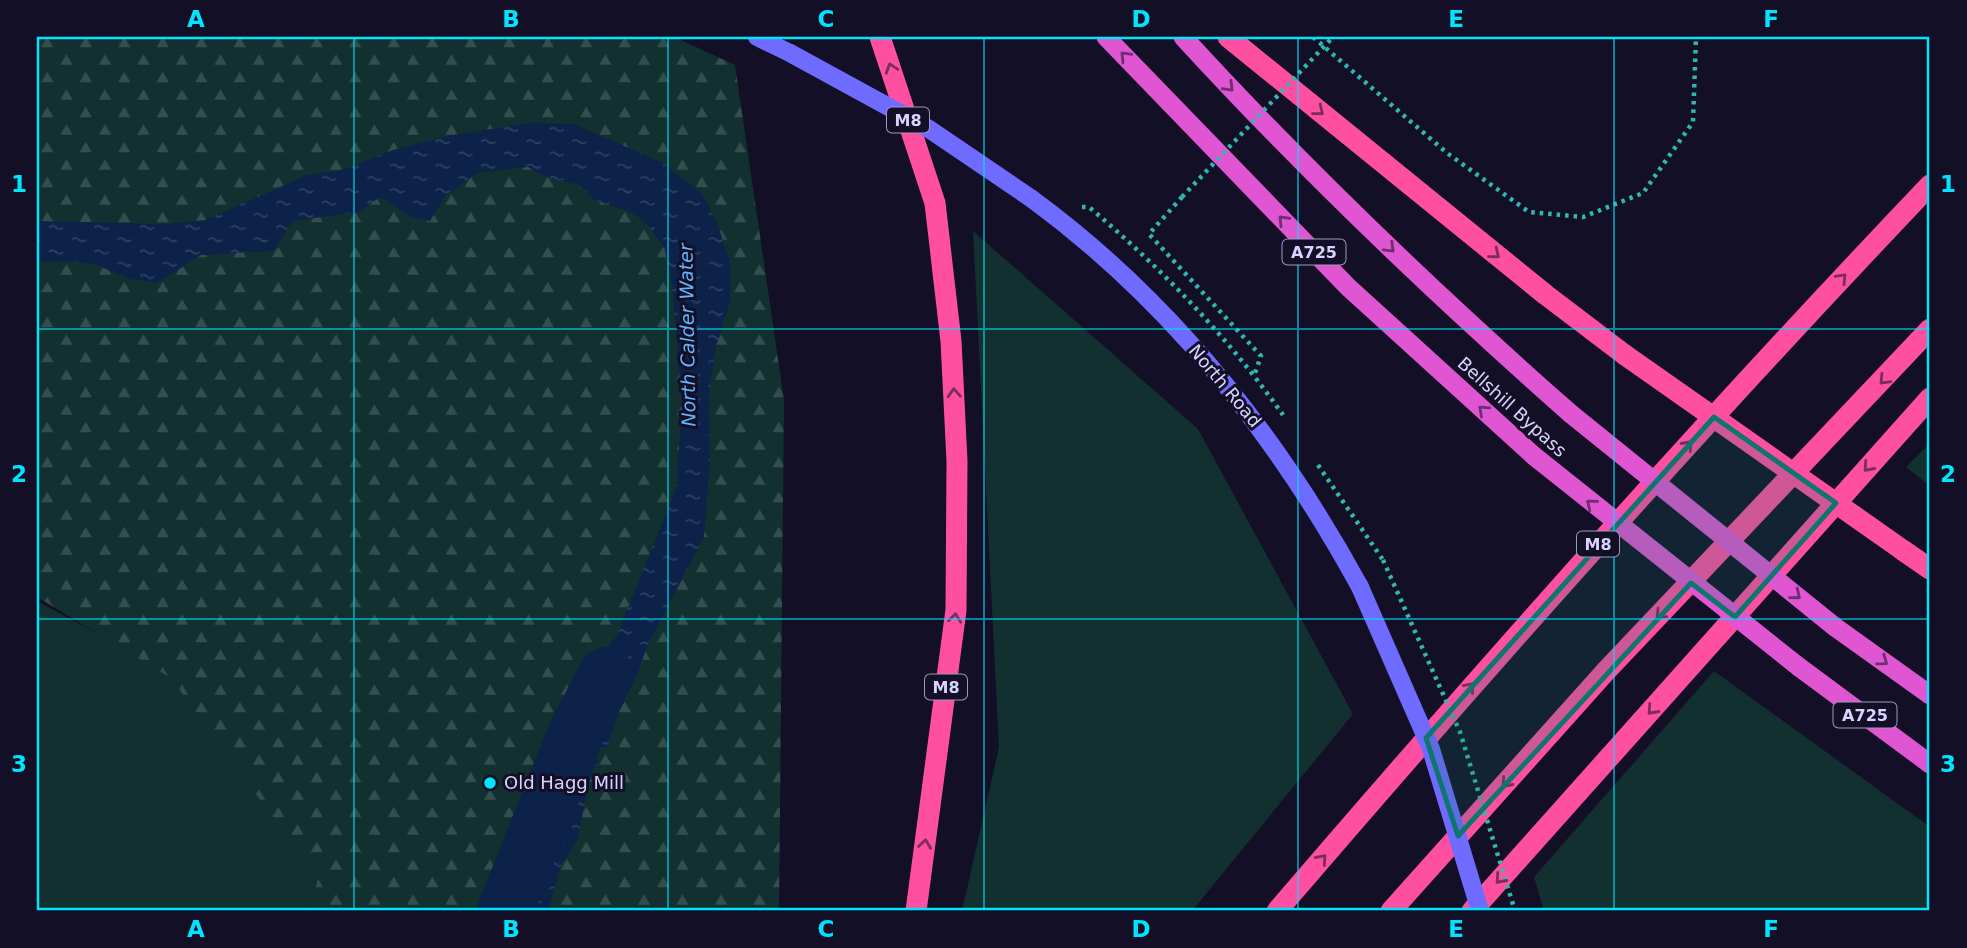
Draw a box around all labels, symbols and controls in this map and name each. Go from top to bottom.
text: A [187,6,205,32]
text: B [502,6,520,32]
text: C [818,6,834,32]
text: D [1131,6,1151,32]
text: E [1448,6,1464,32]
text: F [1763,6,1779,32]
one-way arrow [1120,51,1133,64]
one-way arrow [885,63,899,75]
one-way arrow [1221,79,1234,92]
one-way arrow [1311,102,1323,115]
road number: M8 [887,108,929,132]
text: 1 [11,171,27,197]
text: 1 [1940,171,1956,197]
one-way arrow [1278,215,1291,228]
one-way arrow [1382,239,1395,252]
road number: A725 [1282,240,1346,264]
water label: North Calder Water [674,242,700,427]
one-way arrow [1488,246,1500,259]
one-way arrow [1833,273,1846,286]
street label: North Road [1185,340,1266,431]
street label: Bellshill Bypass [1454,352,1571,461]
one-way arrow [1880,372,1893,385]
one-way arrow [946,387,961,398]
one-way arrow [1478,406,1491,418]
one-way arrow [1680,440,1692,453]
one-way arrow [1864,459,1876,472]
text: 2 [11,461,27,487]
text: 2 [1940,461,1956,487]
one-way arrow [1586,500,1599,512]
road number: M8 [1577,531,1619,556]
one-way arrow [1789,587,1801,600]
one-way arrow [1655,607,1668,620]
one-way arrow [947,612,962,623]
one-way arrow [1875,653,1888,665]
road number: M8 [925,674,967,700]
one-way arrow [1462,682,1474,695]
one-way arrow [1647,701,1660,714]
road number: A725 [1834,702,1896,728]
text: 3 [11,751,27,777]
text: 3 [1940,751,1956,777]
place label: Old Hagg Mill [504,772,624,793]
marker: Old Hagg Mill [482,775,498,791]
one-way arrow [1502,775,1514,788]
one-way arrow [917,838,932,849]
one-way arrow [1314,855,1326,868]
one-way arrow [1496,871,1508,884]
text: A [187,916,205,942]
text: B [502,916,520,942]
text: C [818,916,834,942]
text: D [1131,916,1151,942]
text: E [1448,916,1464,942]
text: F [1763,916,1779,942]

